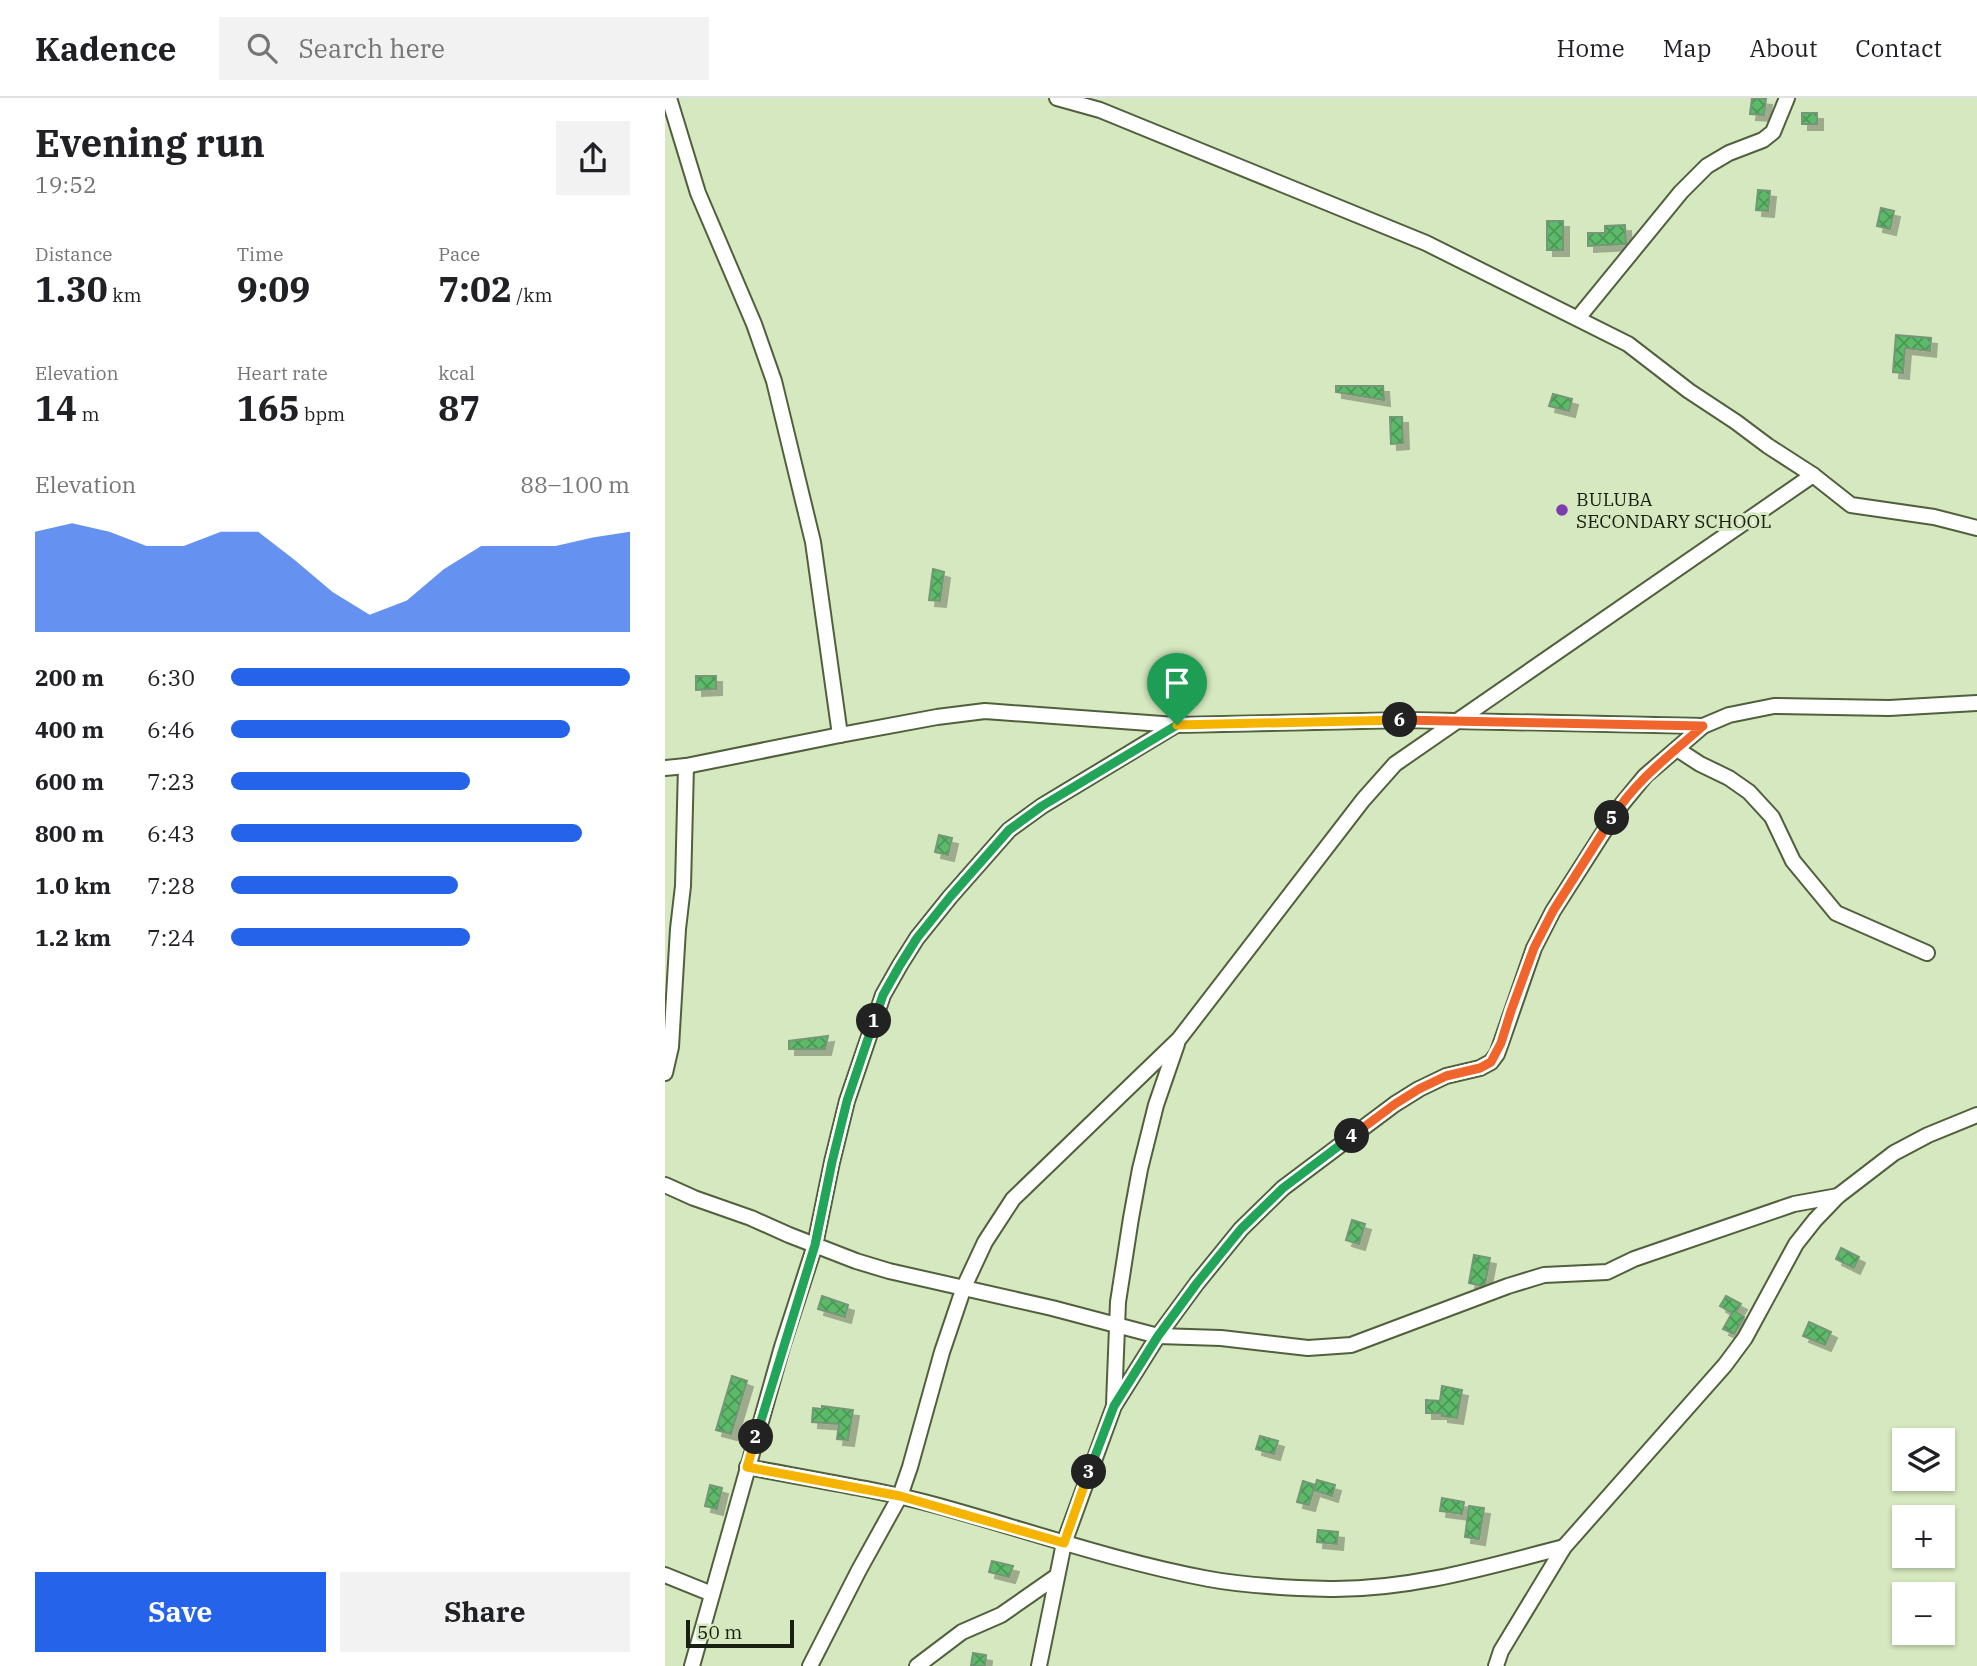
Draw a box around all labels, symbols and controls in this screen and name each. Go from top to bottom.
search box [219,17,709,80]
text: Kadence [35,27,177,70]
icon: search [243,29,281,67]
text: Search here [299,31,445,65]
text: Home [1557,32,1625,64]
text: Map [1663,32,1711,64]
text: About [1749,32,1817,64]
text: Contact [1855,32,1942,64]
text: Evening run [35,118,265,167]
button: share [556,121,630,195]
text: 19:52 [35,169,97,199]
text: Distance [35,242,113,266]
text: Time [237,242,283,266]
text: Pace [438,242,480,266]
text: 1.30 [35,266,108,312]
text: 9:09 [237,266,310,312]
text: 7:02 [438,266,512,312]
text: km [108,283,142,307]
text: /km [512,283,553,307]
text: Elevation [35,361,119,385]
text: Heart rate [237,361,328,385]
text: kcal [438,361,475,385]
text: 14 [35,385,77,431]
text: 165 [237,385,300,431]
text: 87 [438,385,480,431]
text: m [77,402,100,426]
text: bpm [300,402,345,426]
text: Elevation [35,469,136,499]
text: 88–100 m [520,469,630,499]
place label: BULUBA SECONDARY SCHOOL [1576,487,1771,533]
marker: BULUBA SECONDARY SCHOOL [1554,502,1570,518]
pin [1147,653,1207,725]
text: 200 m [35,662,104,692]
text: 6:30 [147,662,195,692]
icon: arrive [1158,664,1196,702]
pin: 6 [1383,702,1417,738]
text: 6 [1394,707,1405,731]
text: 400 m [35,714,104,744]
text: 6:46 [147,714,195,744]
text: 600 m [35,766,104,796]
text: 7:23 [147,766,195,796]
pin: 5 [1595,800,1629,836]
text: 5 [1606,805,1617,829]
text: 800 m [35,818,104,848]
text: 6:43 [147,818,195,848]
text: 1.0 km [35,870,111,900]
text: 7:28 [147,870,195,900]
text: 1.2 km [35,922,111,952]
text: 7:24 [147,922,195,952]
pin: 1 [857,1004,892,1038]
text: 1 [868,1008,879,1032]
pin: 4 [1335,1118,1369,1154]
text: 4 [1346,1123,1357,1147]
pin: 2 [739,1420,773,1454]
text: 2 [750,1424,761,1448]
map controls [1892,1428,1955,1645]
button: layers [1892,1428,1955,1491]
pin: 3 [1071,1454,1107,1490]
text: 3 [1083,1459,1094,1483]
button: + [1892,1505,1955,1568]
button: Save [35,1572,326,1652]
button: Share [340,1572,630,1652]
button: − [1892,1582,1955,1645]
scale bar [686,1617,795,1649]
text: 50 m [697,1620,742,1644]

